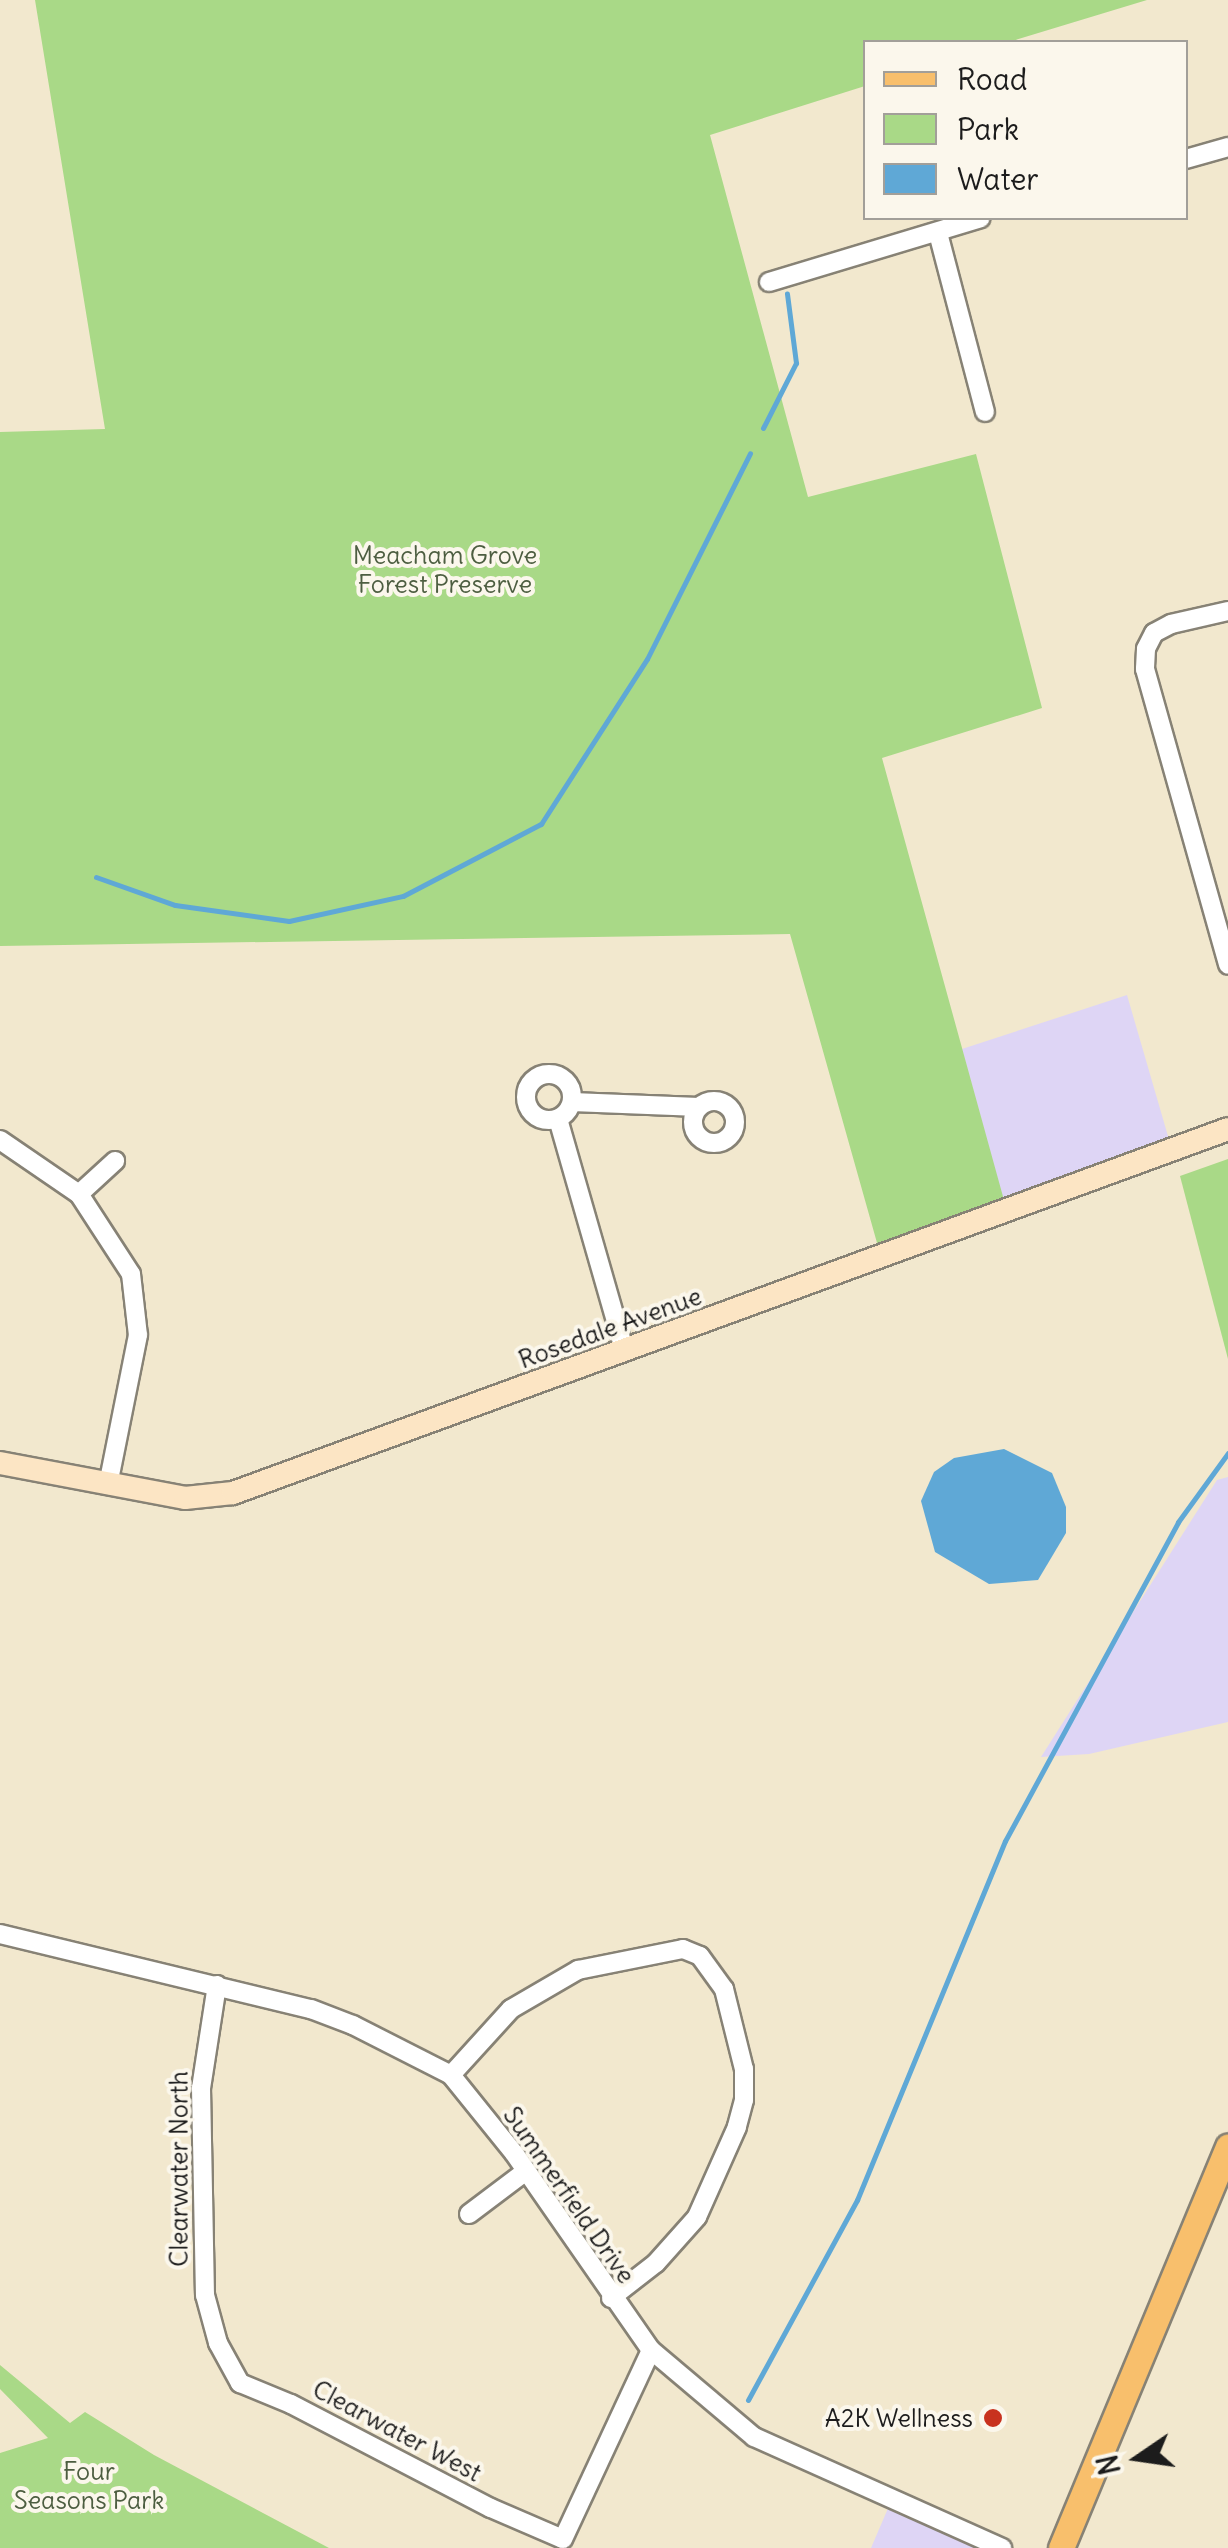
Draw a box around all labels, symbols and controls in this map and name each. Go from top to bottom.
legend [863,40,1188,220]
text: Road [957,60,1027,98]
text: Park [957,110,1019,148]
text: Water [957,160,1039,198]
park label: Meacham Grove Forest Preserve [353,541,537,600]
street label: Rosedale Avenue [514,1281,706,1375]
street label: Clearwater North [164,2071,194,2267]
street label: Summerfield Drive [497,2101,641,2289]
street label: Clearwater West [308,2374,486,2488]
place label: A2K Wellness [825,2403,973,2433]
marker: A2K Wellness [982,2407,1004,2429]
north arrow [1088,2408,1188,2508]
text: N [1089,2451,1128,2478]
park label: Four Seasons Park [14,2457,164,2516]

